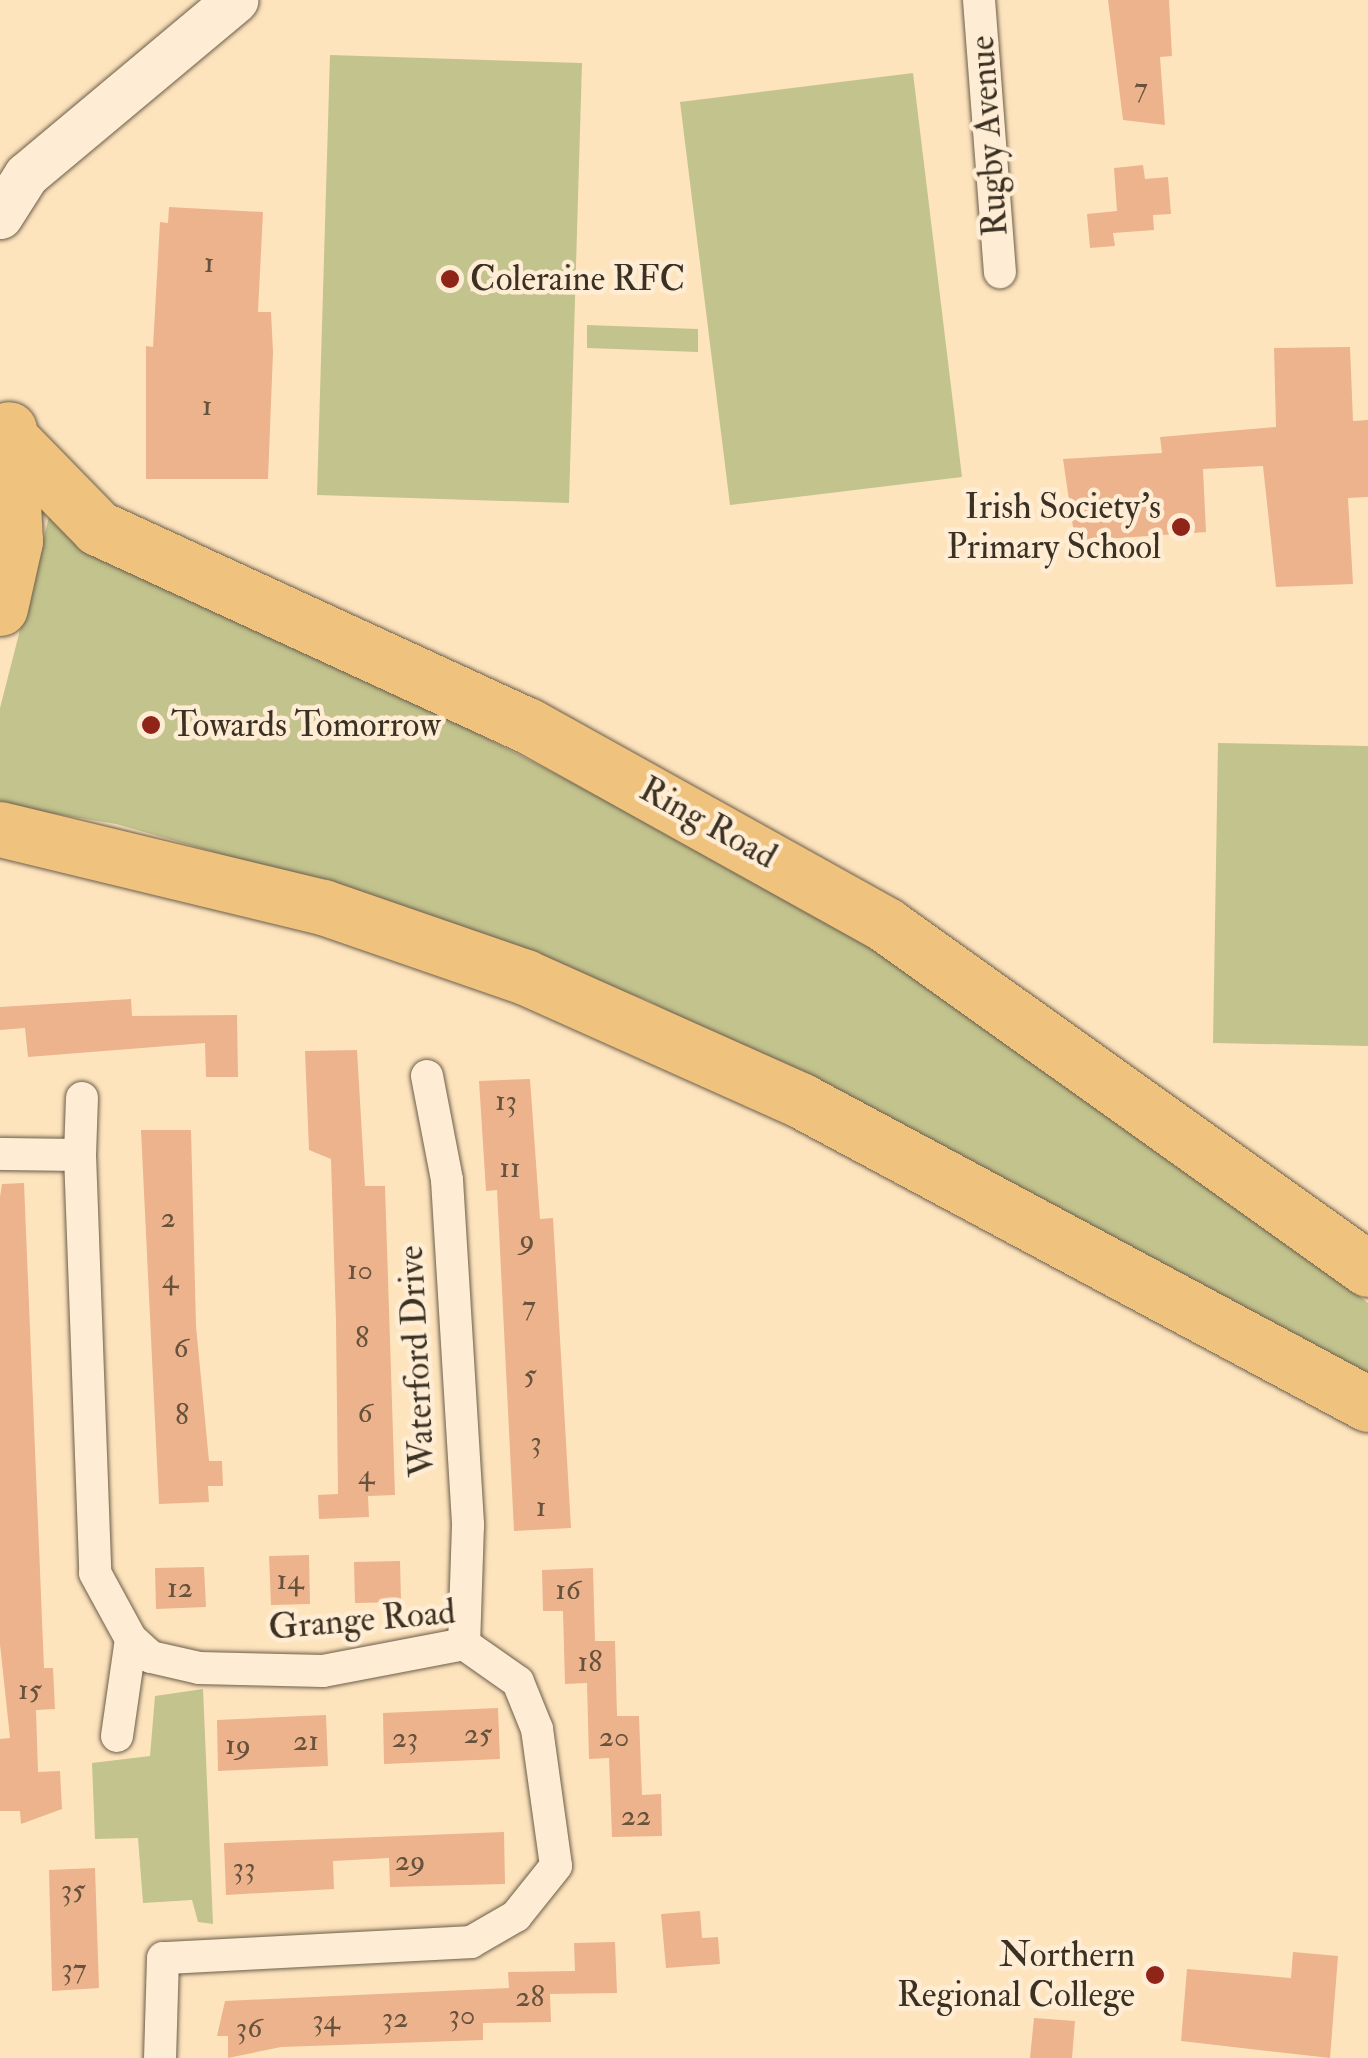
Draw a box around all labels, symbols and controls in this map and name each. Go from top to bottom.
street label: Rugby Avenue [961,34,1017,238]
house number: 7 [1134,70,1148,106]
house number: 1 [204,245,214,281]
place label: Coleraine RFC [470,258,685,300]
marker: Coleraine RFC [439,268,461,290]
house number: 1 [202,388,212,424]
place label: Irish Society's Primary School [947,486,1161,568]
marker: Irish Society's Primary School [1170,516,1192,538]
place label: Towards Tomorrow [171,704,441,746]
marker: Towards Tomorrow [140,714,162,736]
street label: Ring Road [632,768,784,878]
house number: 13 [495,1083,517,1119]
house number: 11 [499,1150,521,1186]
house number: 2 [160,1200,176,1236]
house number: 9 [519,1222,535,1258]
street label: Waterford Drive [390,1244,444,1478]
house number: 10 [347,1252,373,1288]
house number: 4 [162,1261,178,1297]
house number: 7 [522,1288,536,1324]
house number: 8 [355,1320,369,1356]
house number: 6 [173,1330,189,1366]
house number: 5 [523,1357,537,1393]
house number: 6 [357,1395,373,1431]
house number: 8 [175,1397,189,1433]
house number: 3 [530,1424,542,1460]
house number: 4 [358,1457,374,1493]
house number: 1 [536,1489,546,1525]
house number: 14 [277,1562,303,1598]
house number: 12 [167,1570,193,1606]
house number: 16 [555,1572,581,1608]
street label: Grange Road [267,1591,457,1649]
house number: 18 [578,1644,602,1680]
house number: 15 [18,1672,42,1708]
house number: 25 [464,1716,492,1752]
house number: 20 [599,1719,629,1755]
house number: 23 [392,1720,418,1756]
house number: 21 [293,1723,319,1759]
house number: 19 [225,1727,251,1763]
house number: 22 [621,1798,651,1834]
house number: 29 [395,1843,425,1879]
house number: 33 [232,1850,256,1886]
house number: 35 [61,1872,85,1908]
place label: Northern Regional College [897,1934,1135,2016]
house number: 37 [61,1951,87,1987]
marker: Northern Regional College [1144,1964,1166,1986]
house number: 28 [515,1979,545,2015]
house number: 30 [449,1997,475,2033]
house number: 32 [382,2000,408,2036]
house number: 34 [312,2002,340,2038]
house number: 36 [236,2010,262,2046]

